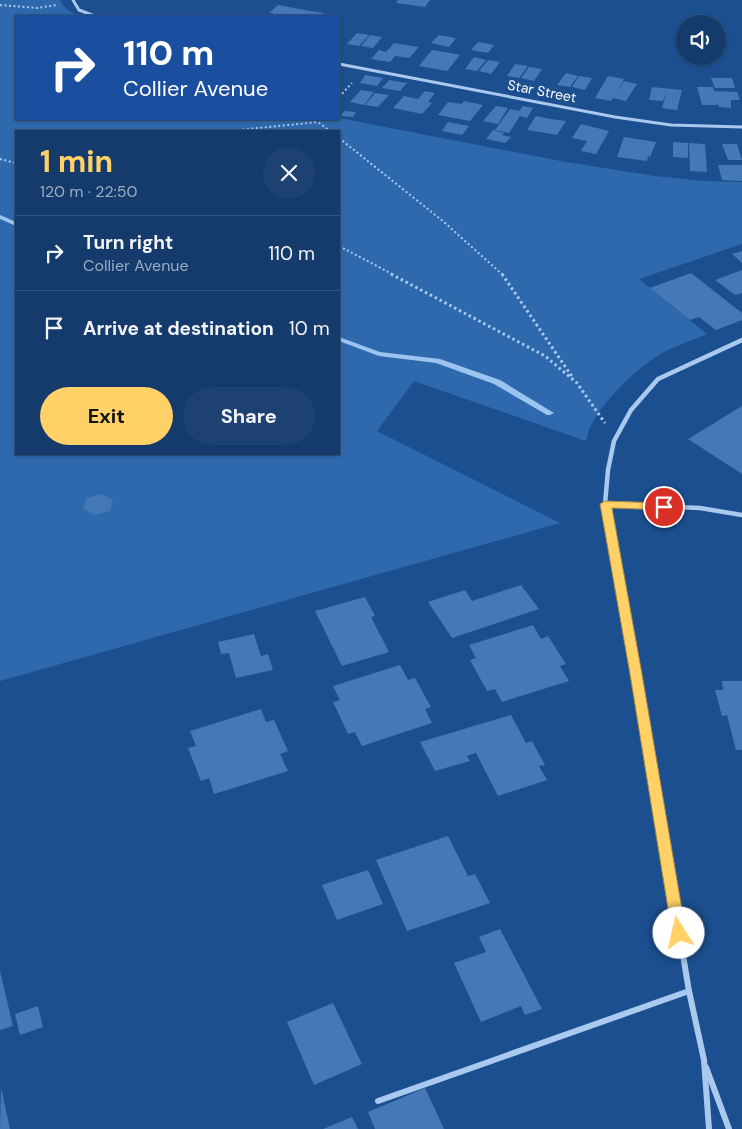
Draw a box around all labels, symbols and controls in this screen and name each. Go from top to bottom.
map controls [676,15,726,65]
button: sound [676,15,726,65]
text: 110 m [123,30,214,76]
icon: right [40,35,105,100]
text: Collier Avenue [123,74,268,103]
street label: Star Street [506,76,578,106]
text: 1 min [40,142,113,181]
button: close [263,147,315,199]
text: 120 m · 22:50 [40,181,138,202]
text: Turn right [83,230,173,255]
icon: right [40,239,68,267]
text: 110 m [268,241,315,266]
text: Collier Avenue [83,255,189,276]
icon: arrive [40,314,68,342]
text: Arrive at destination [83,316,274,341]
text: 10 m [289,316,330,341]
button: Exit [40,387,173,445]
button: Share [183,387,315,445]
pin [643,486,685,528]
icon: arrive [650,493,678,521]
position arrow [652,906,704,958]

